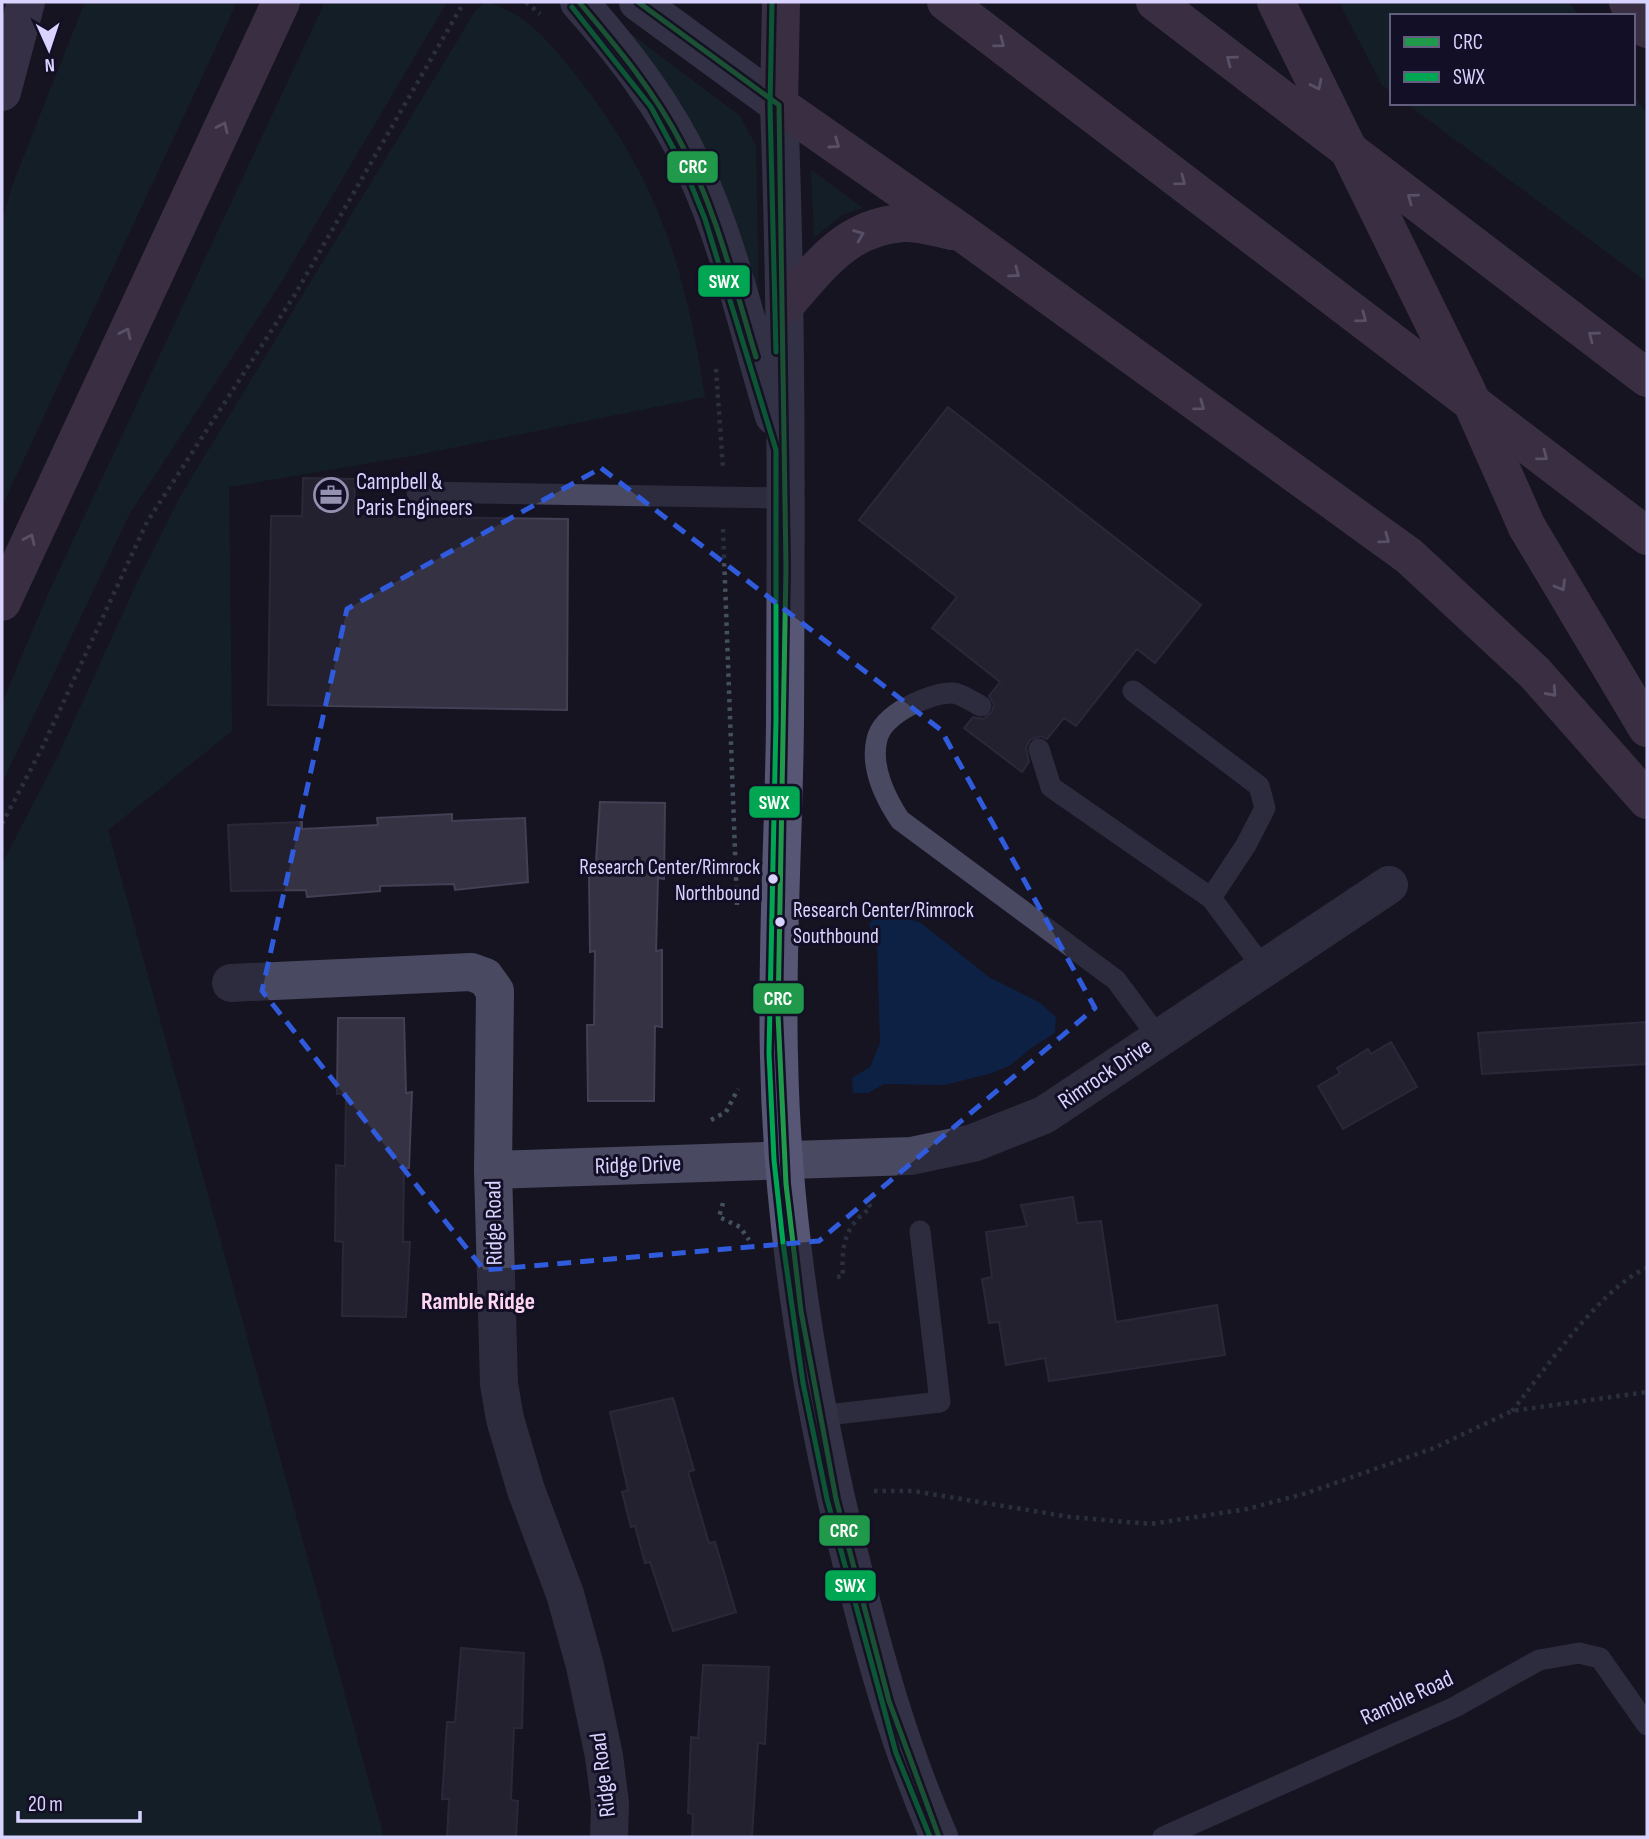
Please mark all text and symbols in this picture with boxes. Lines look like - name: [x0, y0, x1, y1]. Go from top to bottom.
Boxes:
- north arrow: [14, 14, 84, 84]
- legend: [1390, 14, 1635, 105]
- text: CRC: [1453, 30, 1483, 55]
- one-way arrow: [992, 35, 1005, 47]
- text: N: [44, 53, 55, 76]
- one-way arrow: [1227, 56, 1239, 68]
- text: SWX: [1453, 65, 1485, 90]
- one-way arrow: [1308, 78, 1322, 90]
- one-way arrow: [214, 122, 228, 134]
- one-way arrow: [827, 136, 840, 148]
- line badge: CRC: [666, 150, 719, 184]
- text: CRC: [679, 156, 708, 179]
- one-way arrow: [1173, 172, 1186, 185]
- one-way arrow: [1407, 194, 1420, 207]
- one-way arrow: [852, 229, 864, 243]
- line badge: SWX: [697, 264, 751, 298]
- one-way arrow: [1008, 264, 1020, 277]
- text: SWX: [709, 271, 740, 294]
- one-way arrow: [1355, 310, 1367, 323]
- one-way arrow: [118, 328, 132, 340]
- one-way arrow: [1588, 332, 1601, 345]
- one-way arrow: [1192, 398, 1205, 410]
- one-way arrow: [1535, 448, 1548, 461]
- place label: Campbell & Paris Engineers: [356, 468, 473, 522]
- office icon: Campbell & Paris Engineers: [312, 476, 350, 514]
- one-way arrow: [1377, 530, 1390, 543]
- one-way arrow: [22, 534, 36, 547]
- one-way arrow: [1553, 579, 1566, 592]
- one-way arrow: [1544, 684, 1557, 697]
- line badge: SWX: [748, 785, 801, 819]
- text: SWX: [759, 792, 790, 815]
- place label: Research Center/Rimrock Northbound: [579, 855, 760, 906]
- marker: Research Center/Rimrock Northbound: [766, 872, 780, 886]
- place label: Research Center/Rimrock Southbound: [793, 898, 974, 949]
- marker: Research Center/Rimrock Southbound: [773, 915, 787, 929]
- line badge: CRC: [752, 982, 805, 1015]
- text: CRC: [764, 988, 793, 1011]
- street label: Rimrock Drive: [1053, 1032, 1157, 1116]
- street label: Ridge Drive: [594, 1149, 682, 1181]
- street label: Ridge Road: [479, 1180, 509, 1266]
- district label: Ramble Ridge: [421, 1287, 535, 1316]
- line badge: CRC: [818, 1514, 871, 1547]
- text: CRC: [830, 1520, 859, 1543]
- line badge: SWX: [824, 1569, 877, 1602]
- text: SWX: [835, 1575, 866, 1598]
- street label: Ramble Road: [1356, 1664, 1458, 1732]
- street label: Ridge Road: [584, 1731, 622, 1819]
- scale bar: [18, 1780, 140, 1824]
- text: 20 m: [28, 1792, 63, 1817]

